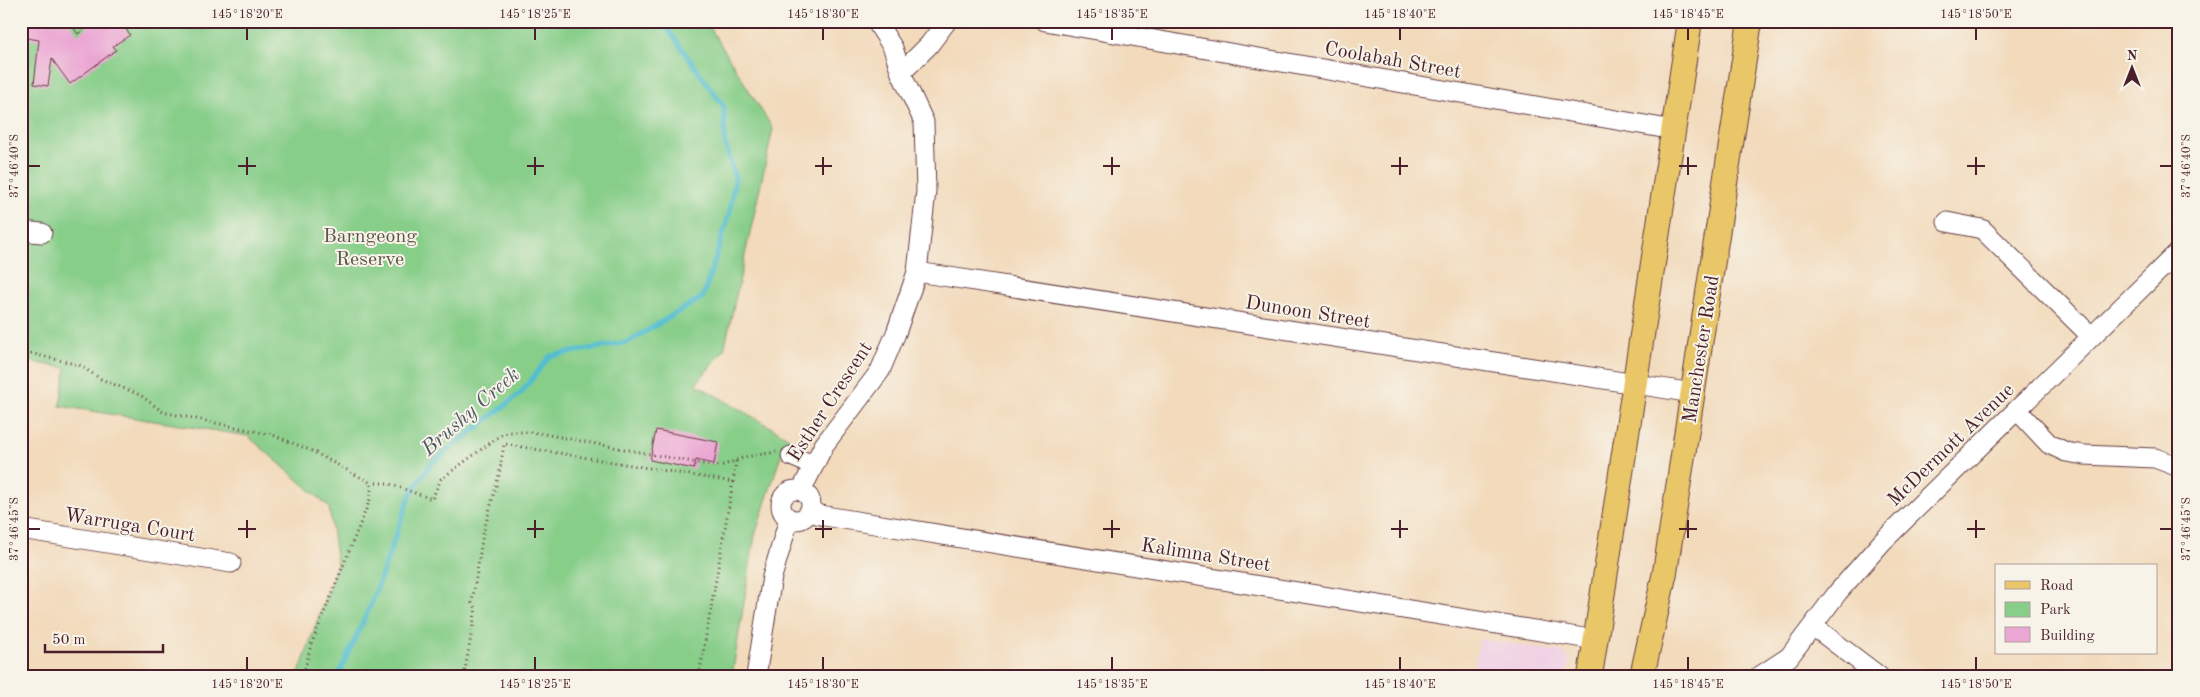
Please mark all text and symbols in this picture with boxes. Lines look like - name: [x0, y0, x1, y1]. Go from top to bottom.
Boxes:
- text: 145°18'20"E: [211, 8, 283, 21]
- text: 145°18'25"E: [499, 8, 571, 21]
- text: 145°18'30"E: [787, 8, 859, 21]
- text: 145°18'35"E: [1076, 8, 1148, 21]
- text: 145°18'40"E: [1364, 8, 1436, 21]
- text: 145°18'45"E: [1652, 8, 1724, 21]
- text: 145°18'50"E: [1940, 8, 2012, 21]
- street label: Coolabah Street: [1323, 39, 1462, 83]
- north arrow: [2108, 42, 2158, 92]
- text: N: [2127, 49, 2138, 63]
- text: 37°46'40"S: [9, 134, 21, 198]
- text: 37°46'40"S: [2181, 134, 2193, 198]
- park label: Barngeong Reserve: [323, 227, 417, 270]
- street label: Manchester Road: [1680, 274, 1724, 425]
- street label: Dunoon Street: [1244, 293, 1372, 333]
- street label: Esther Crescent: [785, 339, 877, 466]
- water label: Brushy Creek: [417, 364, 524, 461]
- street label: McDermott Avenue: [1884, 380, 2019, 511]
- text: 37°46'45"S: [8, 497, 21, 561]
- text: 37°46'45"S: [2180, 497, 2193, 561]
- street label: Warruga Court: [63, 506, 197, 546]
- street label: Kalimna Street: [1139, 536, 1272, 576]
- legend: [1995, 564, 2158, 654]
- text: Road: [2040, 579, 2074, 594]
- text: Park: [2040, 603, 2071, 618]
- scale bar: [45, 622, 162, 654]
- text: Building: [2040, 629, 2095, 644]
- text: 50 m: [52, 633, 86, 648]
- text: 145°18'20"E: [211, 678, 283, 691]
- text: 145°18'25"E: [499, 678, 571, 691]
- text: 145°18'30"E: [787, 678, 859, 691]
- text: 145°18'35"E: [1076, 678, 1148, 691]
- text: 145°18'40"E: [1364, 678, 1436, 691]
- text: 145°18'45"E: [1652, 678, 1724, 691]
- text: 145°18'50"E: [1940, 678, 2012, 691]

